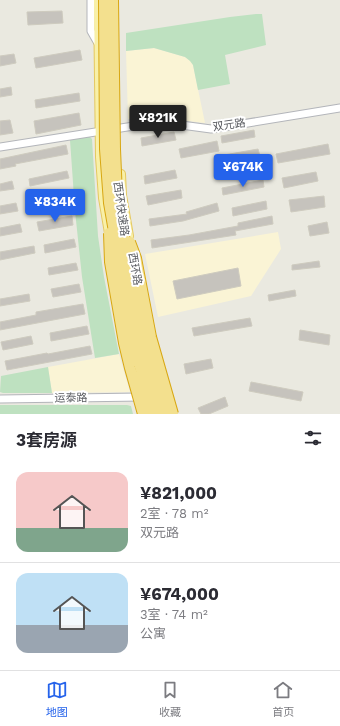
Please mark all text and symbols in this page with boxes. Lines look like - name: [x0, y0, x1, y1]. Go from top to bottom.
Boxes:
- pin: ¥821K: [130, 105, 186, 139]
- text: ¥821K: [138, 110, 178, 125]
- street label: 双元路: [212, 116, 246, 134]
- pin: ¥674K: [215, 154, 271, 188]
- text: ¥674K: [223, 159, 263, 174]
- street label: 西环快速路: [111, 181, 131, 237]
- pin: ¥834K: [27, 189, 83, 223]
- text: ¥834K: [34, 194, 76, 209]
- street label: 西环路: [126, 252, 144, 286]
- street label: 运泰路: [54, 391, 88, 405]
- icon: filters: [302, 427, 324, 449]
- text: 3套房源: [16, 430, 77, 450]
- text: ¥821,000: [140, 483, 217, 503]
- icon: home: [48, 488, 96, 536]
- text: 2室 · 78 m²: [140, 506, 208, 521]
- text: 双元路: [140, 525, 179, 540]
- text: ¥674,000: [140, 584, 219, 604]
- icon: home: [48, 589, 96, 637]
- text: 3室 · 74 m²: [140, 607, 208, 622]
- text: 公寓: [140, 626, 166, 641]
- tab: 地图: [46, 679, 68, 719]
- tab: 收藏: [159, 679, 181, 719]
- tab: 首页: [272, 679, 294, 719]

